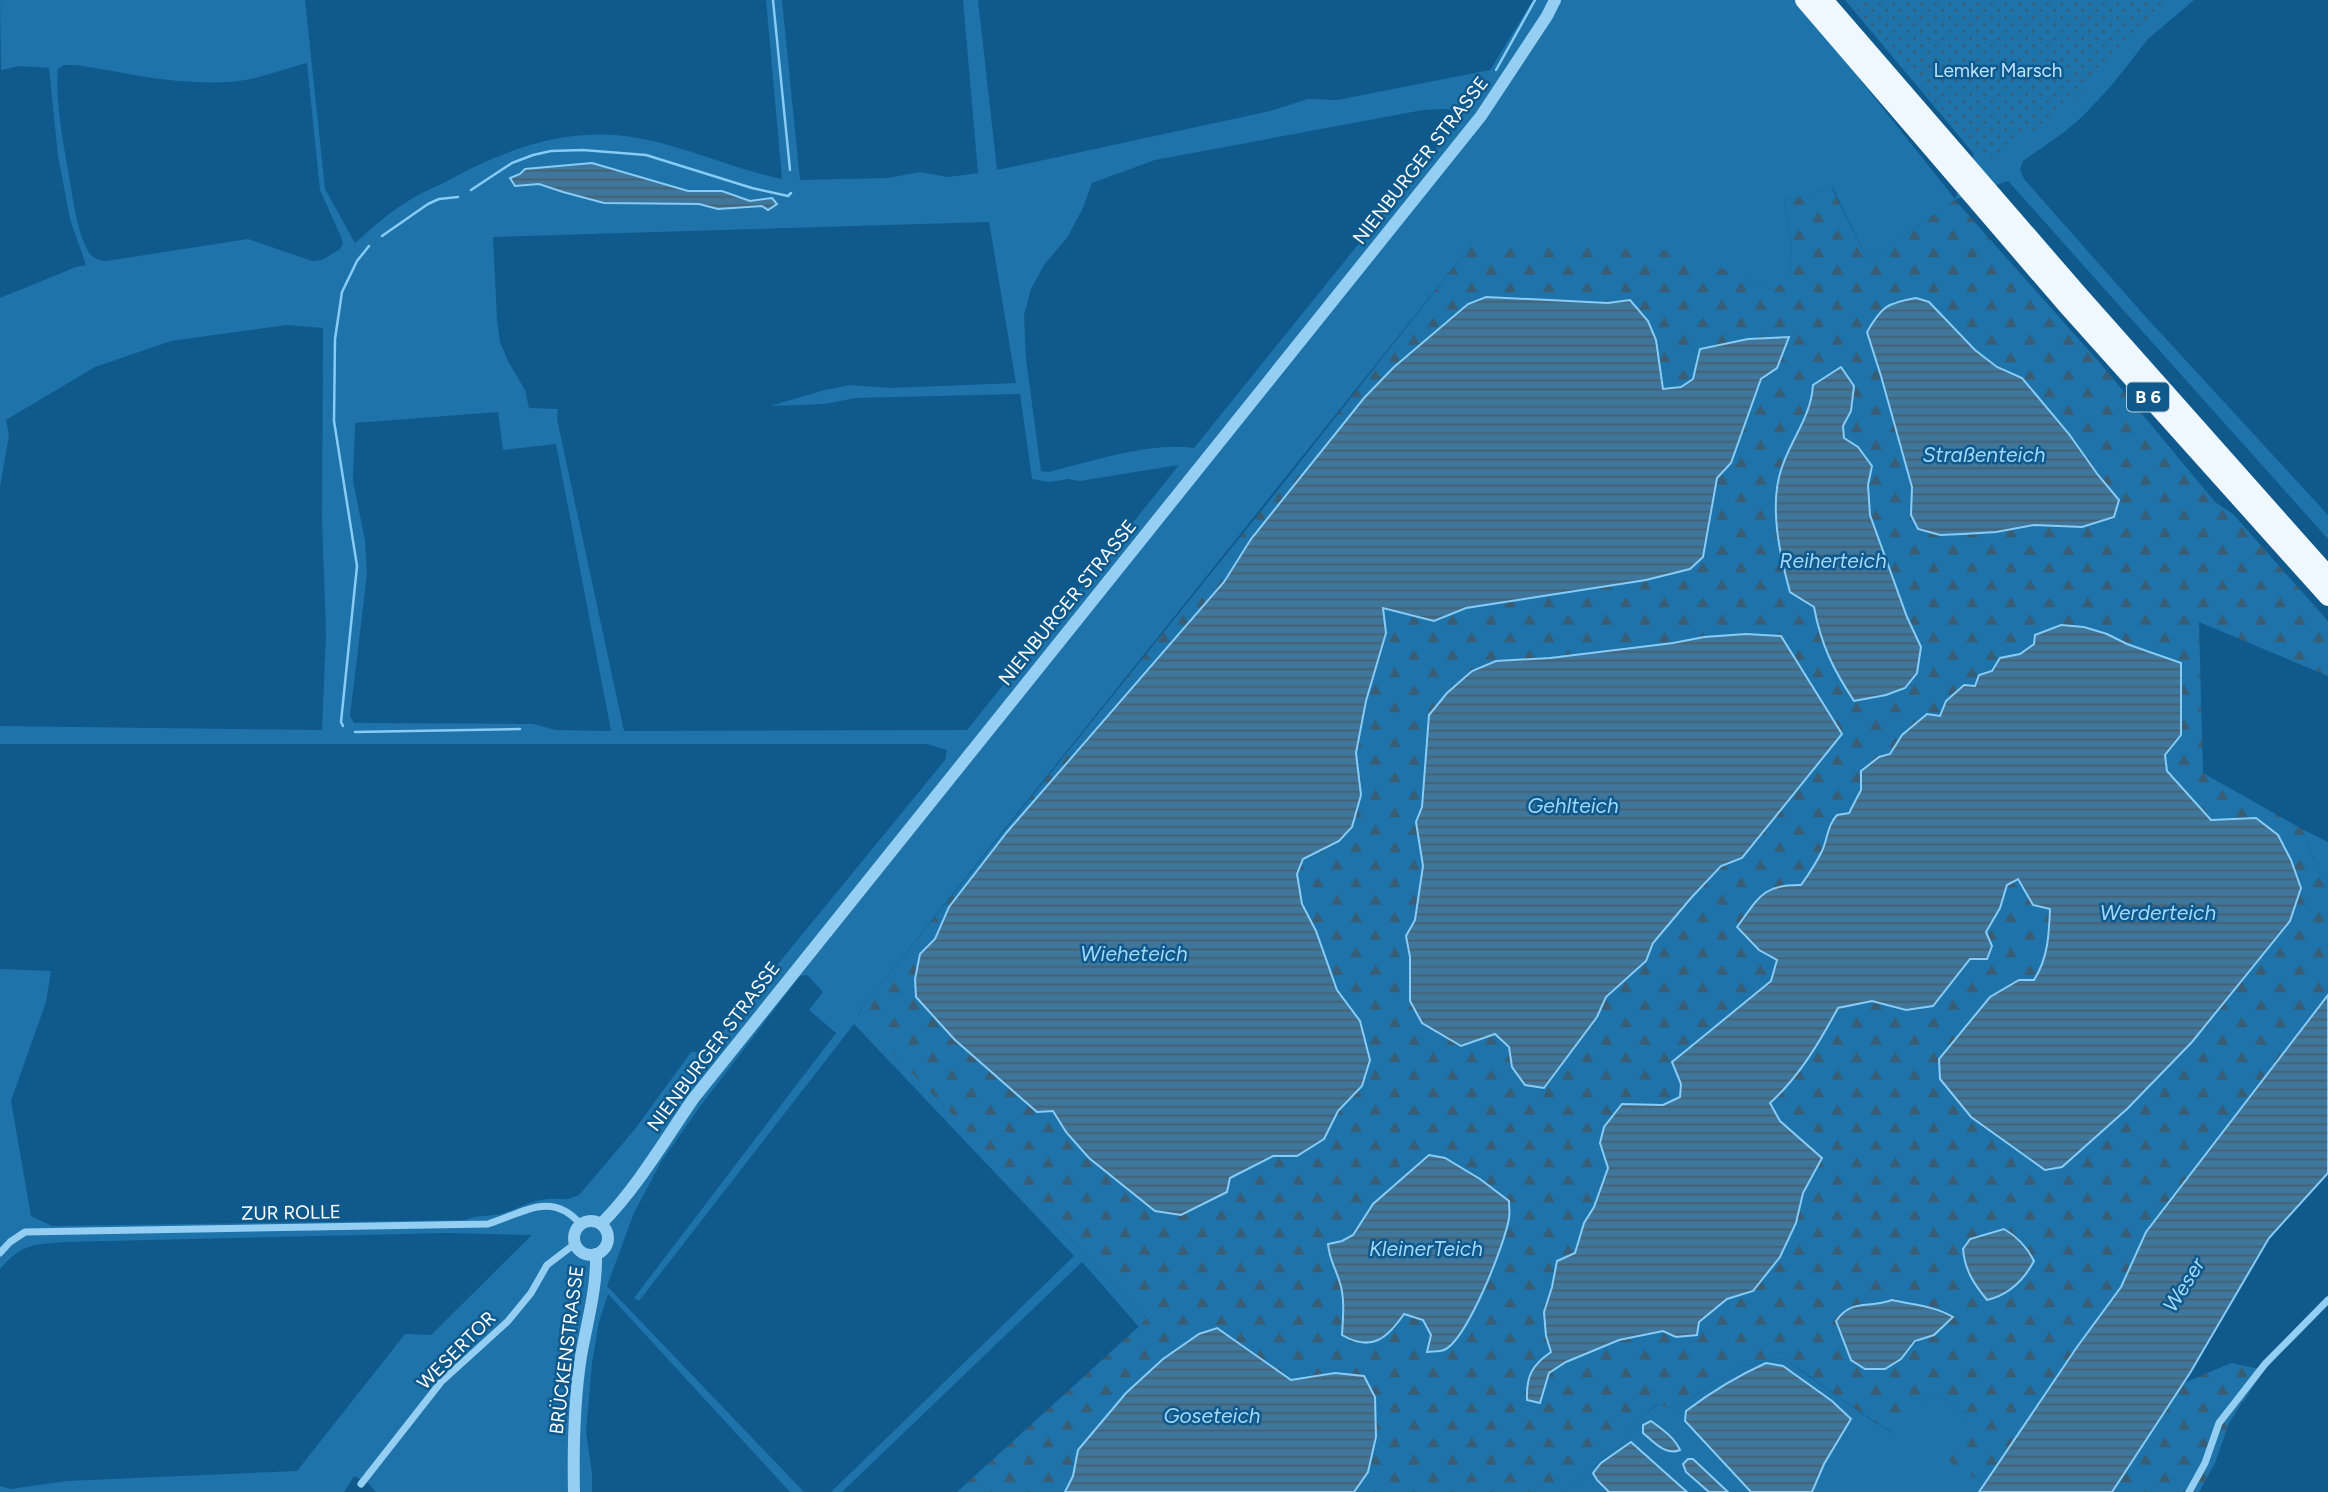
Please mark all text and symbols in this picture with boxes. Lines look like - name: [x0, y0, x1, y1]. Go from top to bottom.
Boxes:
- park label: Lemker Marsch: [1934, 59, 2062, 82]
- street label: NIENBURGER STRASSE: [1348, 72, 1493, 249]
- road number: B 6: [2127, 382, 2169, 412]
- water label: Straßenteich: [1922, 442, 2046, 467]
- street label: NIENBURGER STRASSE: [993, 515, 1141, 690]
- water label: Reiherteich: [1779, 548, 1887, 573]
- water label: Gehlteich: [1527, 793, 1619, 818]
- water label: Werderteich: [2100, 900, 2217, 925]
- water label: Wieheteich: [1080, 941, 1188, 966]
- street label: NIENBURGER STRASSE: [642, 957, 785, 1136]
- street label: ZUR ROLLE: [241, 1200, 341, 1225]
- water label: KleinerTeich: [1369, 1236, 1483, 1261]
- water label: Weser: [2157, 1252, 2210, 1317]
- street label: BRÜCKENSTRASSE: [545, 1264, 588, 1436]
- street label: WESERTOR: [412, 1306, 500, 1394]
- water label: Goseteich: [1163, 1403, 1261, 1428]

